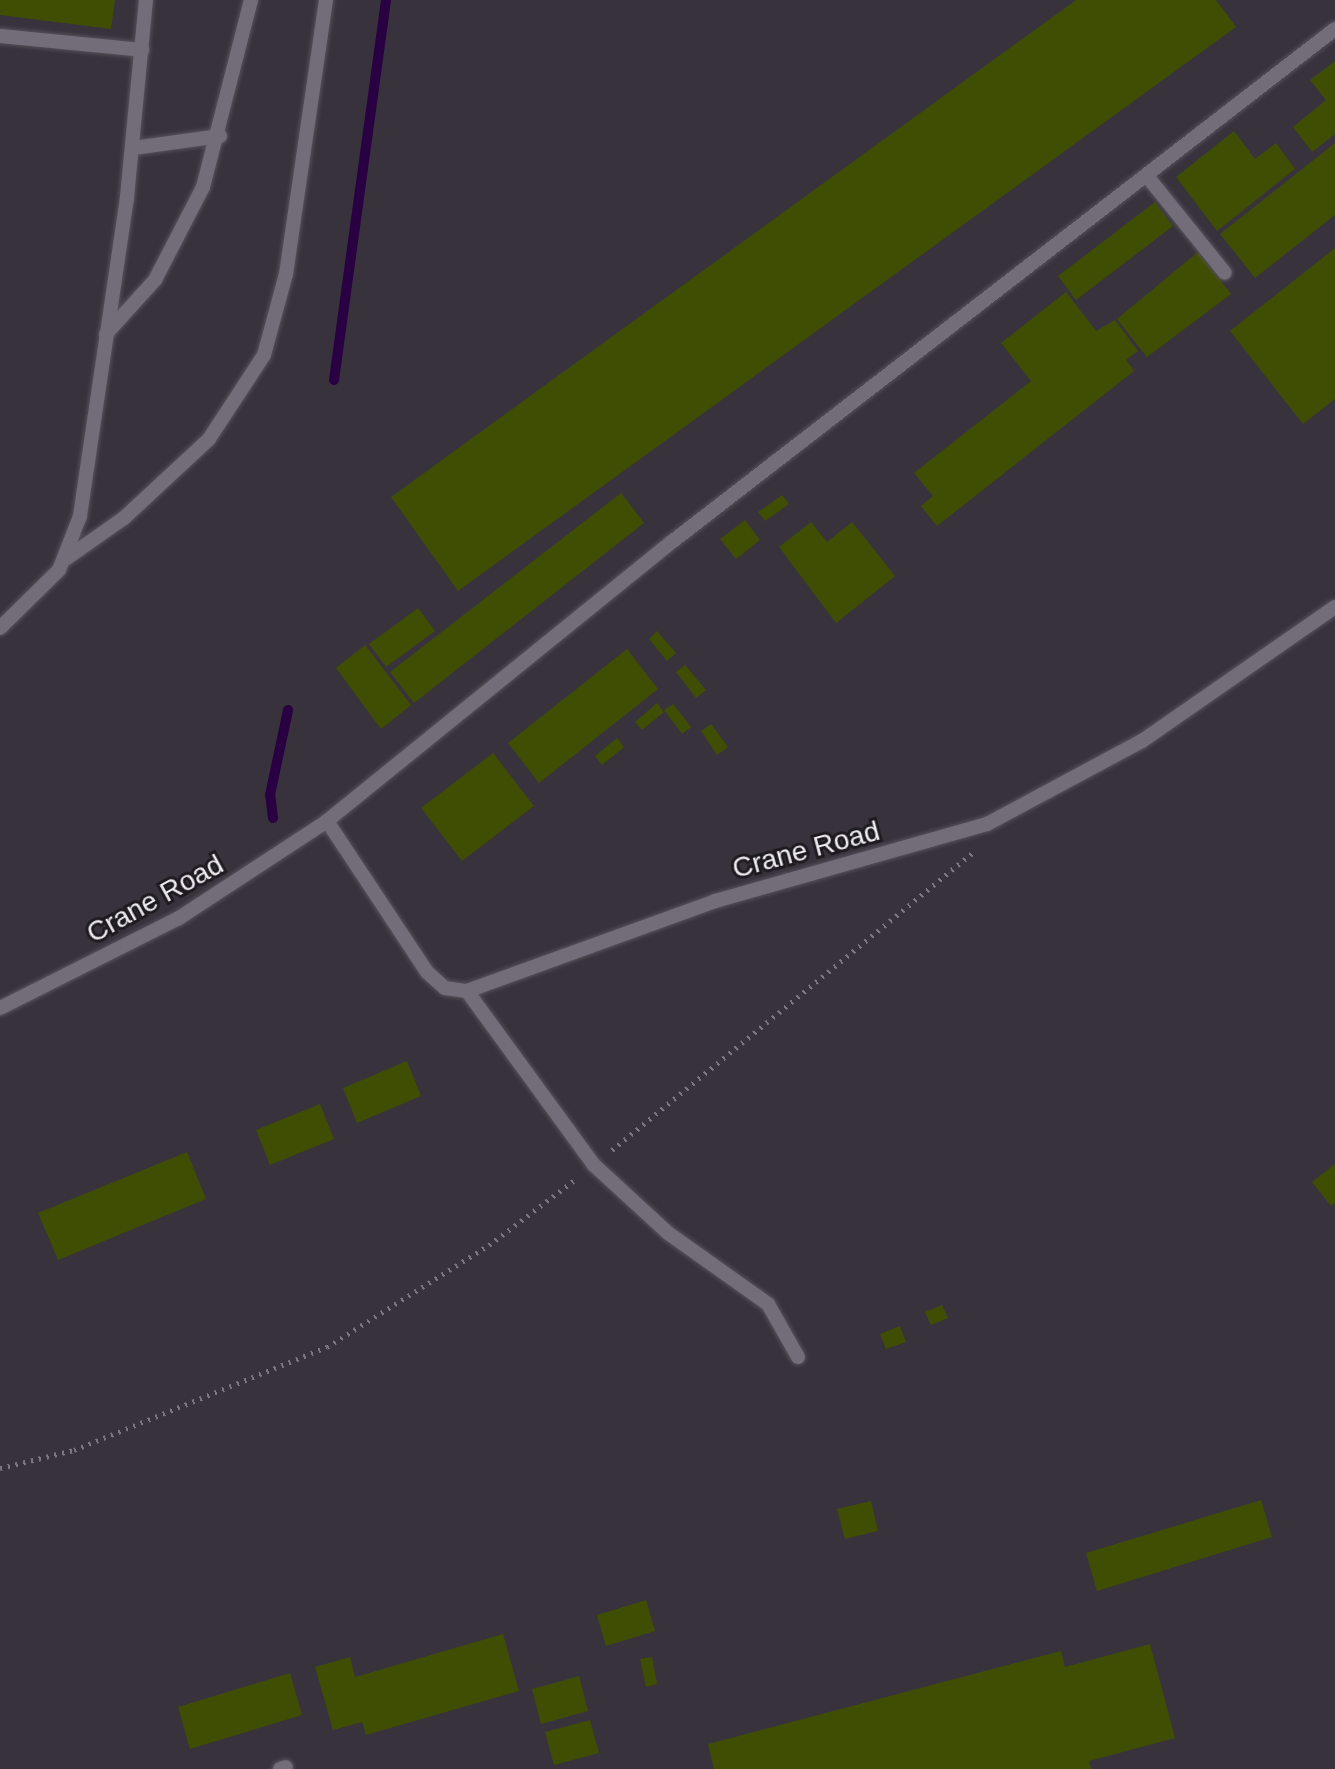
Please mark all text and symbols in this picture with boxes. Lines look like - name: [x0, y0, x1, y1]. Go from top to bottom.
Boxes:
- street label: Crane Road: [729, 814, 883, 886]
- street label: Crane Road: [81, 848, 229, 950]

